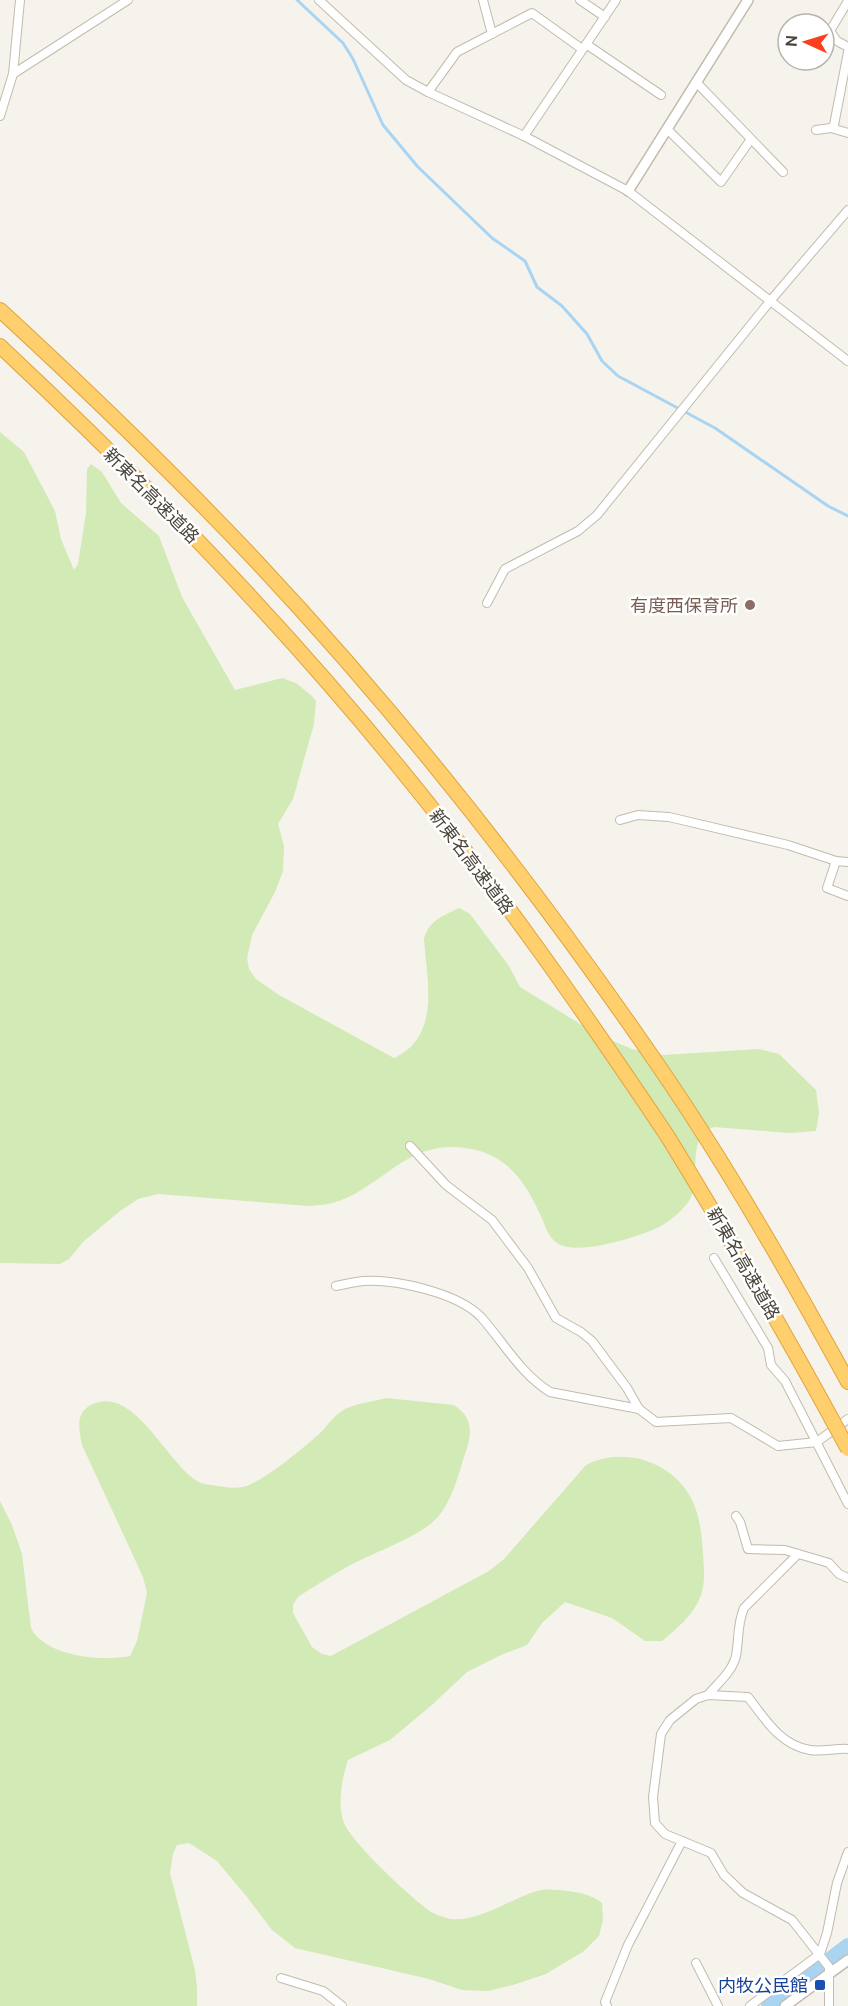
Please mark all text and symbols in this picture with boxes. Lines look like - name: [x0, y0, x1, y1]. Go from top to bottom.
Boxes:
- north arrow: [776, 12, 836, 72]
- text: N: [782, 34, 800, 48]
- street label: 新東名高速道路: [100, 443, 204, 547]
- place label: 有度西保育所: [630, 595, 738, 615]
- marker: 有度西保育所: [743, 598, 757, 612]
- street label: 新東名高速道路: [426, 805, 518, 917]
- street label: 新東名高速道路: [704, 1203, 784, 1323]
- place label: 内牧公民館: [718, 1975, 808, 1995]
- marker: 内牧公民館: [813, 1978, 827, 1992]

